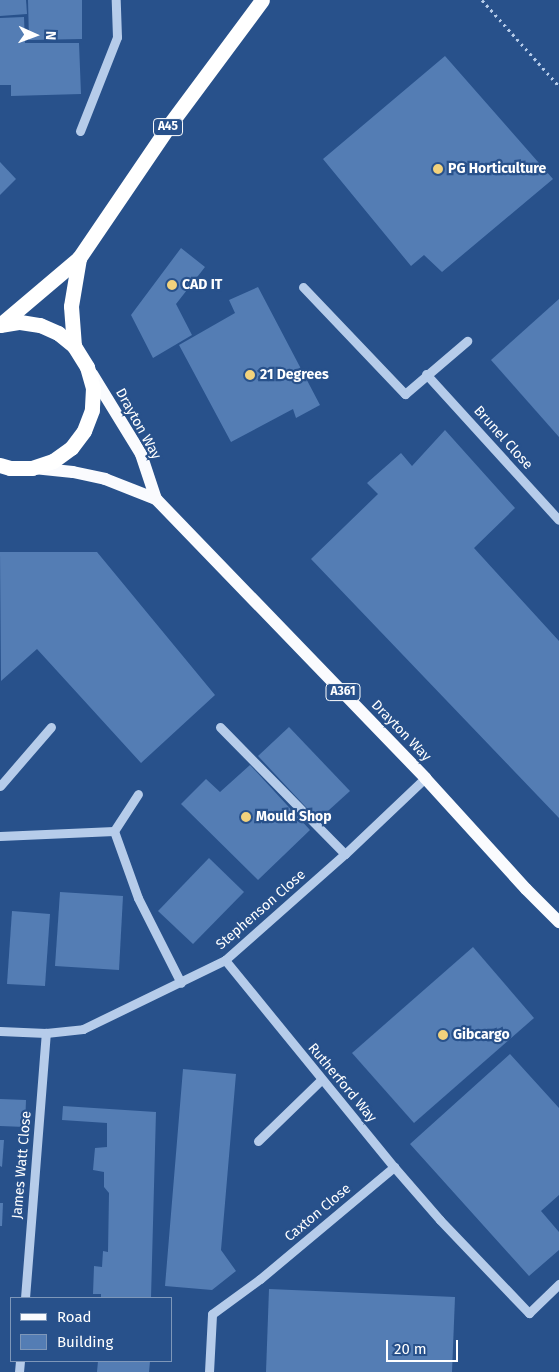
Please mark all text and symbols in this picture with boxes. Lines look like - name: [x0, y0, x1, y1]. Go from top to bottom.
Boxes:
- north arrow: [10, 10, 60, 60]
- text: N: [42, 31, 59, 40]
- road number: A45: [153, 118, 183, 136]
- place label: PG Horticulture: [448, 161, 546, 177]
- marker: PG Horticulture: [432, 163, 444, 175]
- place label: CAD IT: [182, 277, 222, 293]
- marker: CAD IT: [166, 279, 178, 291]
- place label: 21 Degrees: [260, 367, 329, 383]
- marker: 21 Degrees: [244, 369, 256, 381]
- street label: Drayton Way: [112, 386, 164, 462]
- street label: Brunel Close: [470, 403, 536, 473]
- road number: A361: [326, 682, 360, 702]
- street label: Drayton Way: [368, 697, 434, 765]
- place label: Mould Shop: [256, 809, 332, 825]
- marker: Mould Shop: [240, 811, 252, 823]
- street label: Stephenson Close: [213, 867, 309, 953]
- place label: Gibcargo: [453, 1027, 510, 1043]
- marker: Gibcargo: [437, 1029, 449, 1041]
- street label: Rutherford Way: [304, 1040, 380, 1126]
- street label: James Watt Close: [9, 1110, 35, 1220]
- street label: Caxton Close: [282, 1180, 354, 1246]
- legend: [10, 1297, 172, 1362]
- text: Road: [57, 1308, 92, 1326]
- scale bar: [389, 1330, 462, 1362]
- text: Building: [57, 1333, 113, 1351]
- text: 20 m: [394, 1340, 427, 1358]

